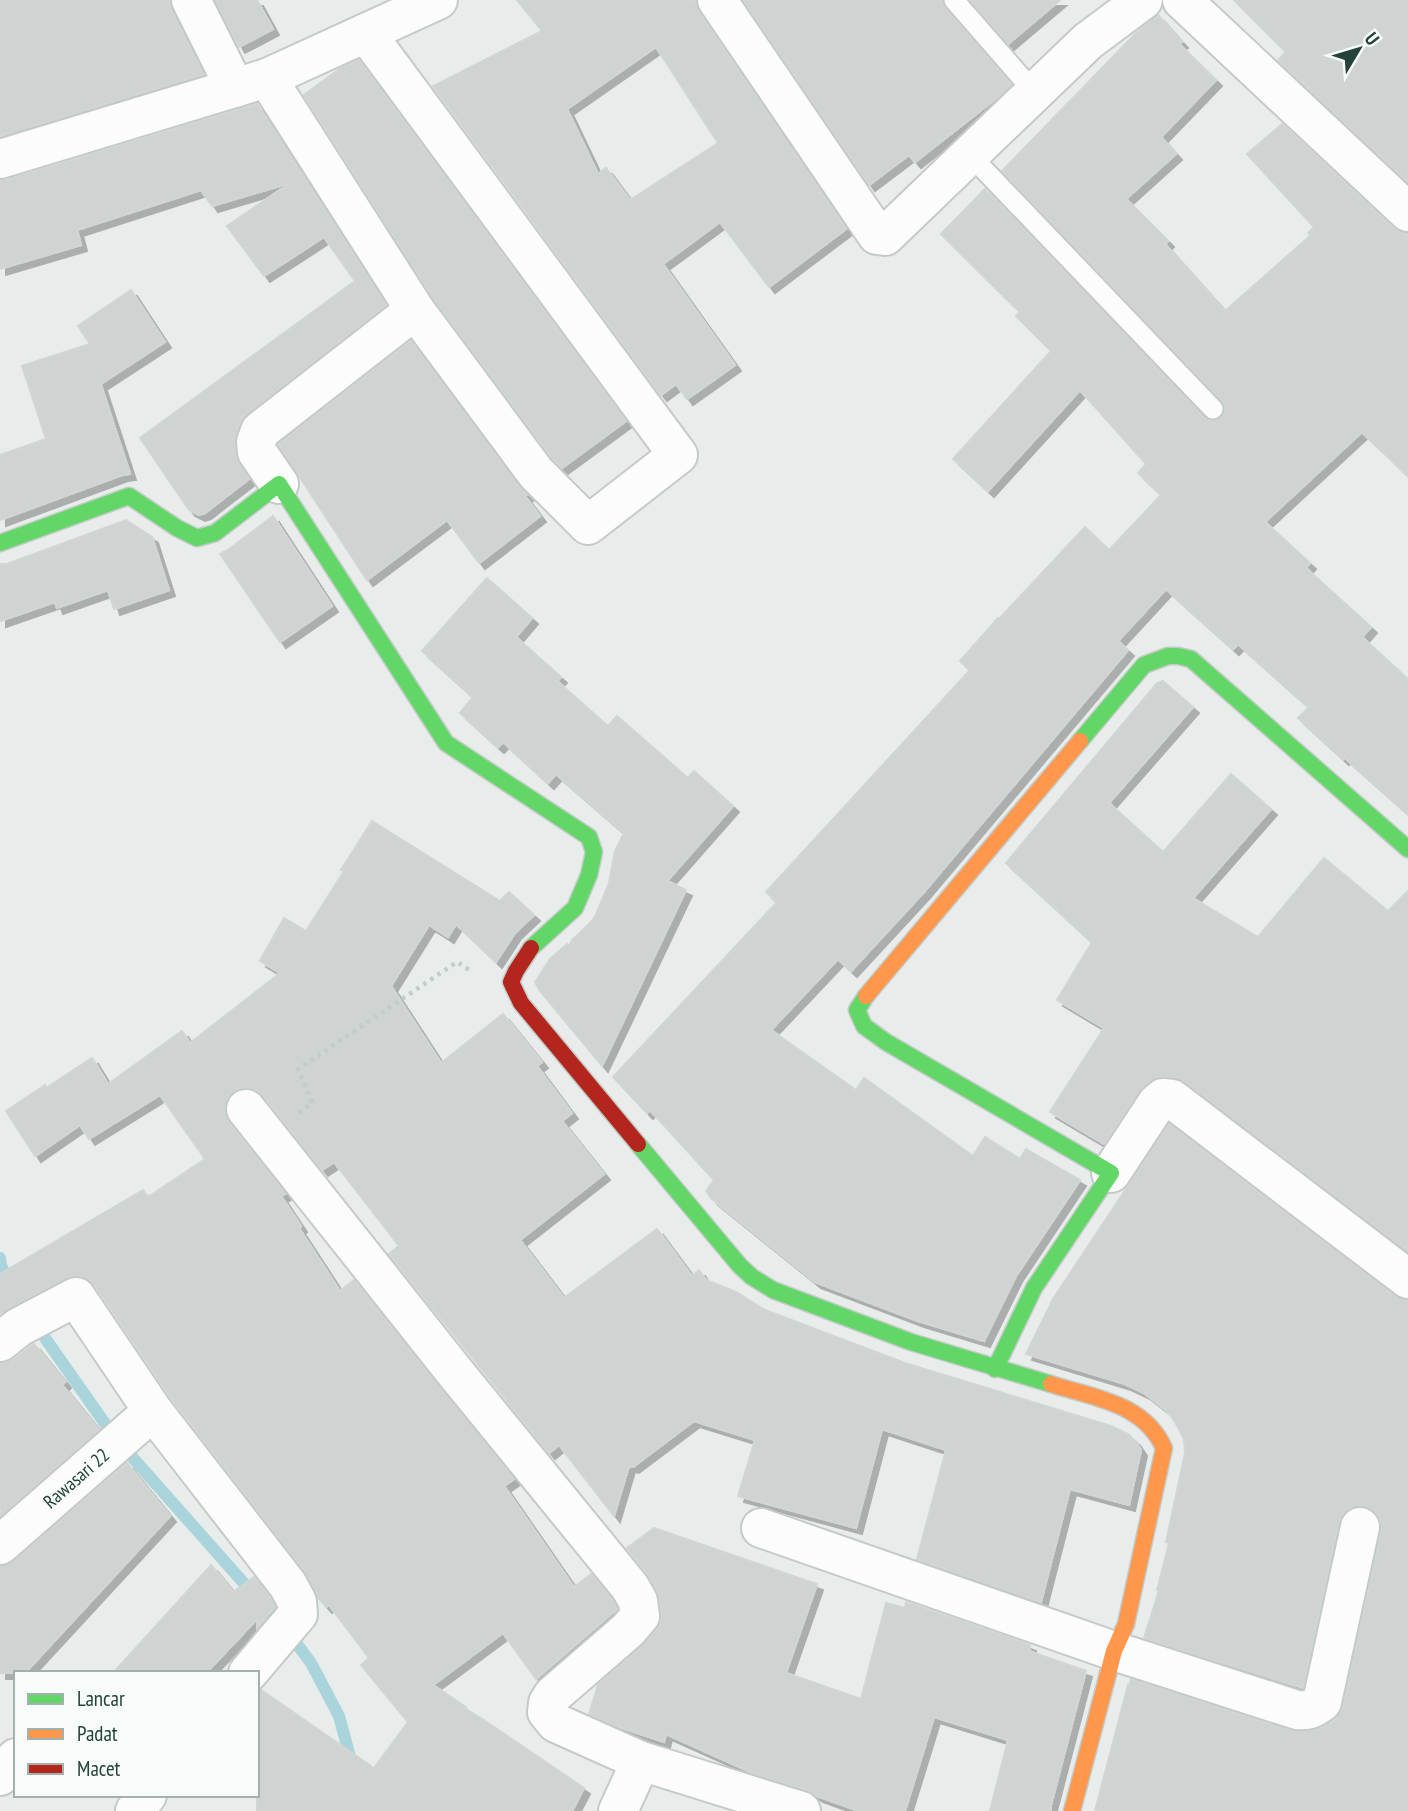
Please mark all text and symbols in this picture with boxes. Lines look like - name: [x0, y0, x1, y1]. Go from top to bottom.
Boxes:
- north arrow: [1324, 14, 1394, 84]
- text: U: [1360, 27, 1385, 50]
- street label: Rawasari 22: [38, 1443, 114, 1513]
- legend: [14, 1671, 259, 1797]
- text: Lancar: [77, 1685, 125, 1712]
- text: Padat: [77, 1720, 118, 1747]
- text: Macet: [77, 1755, 121, 1782]

